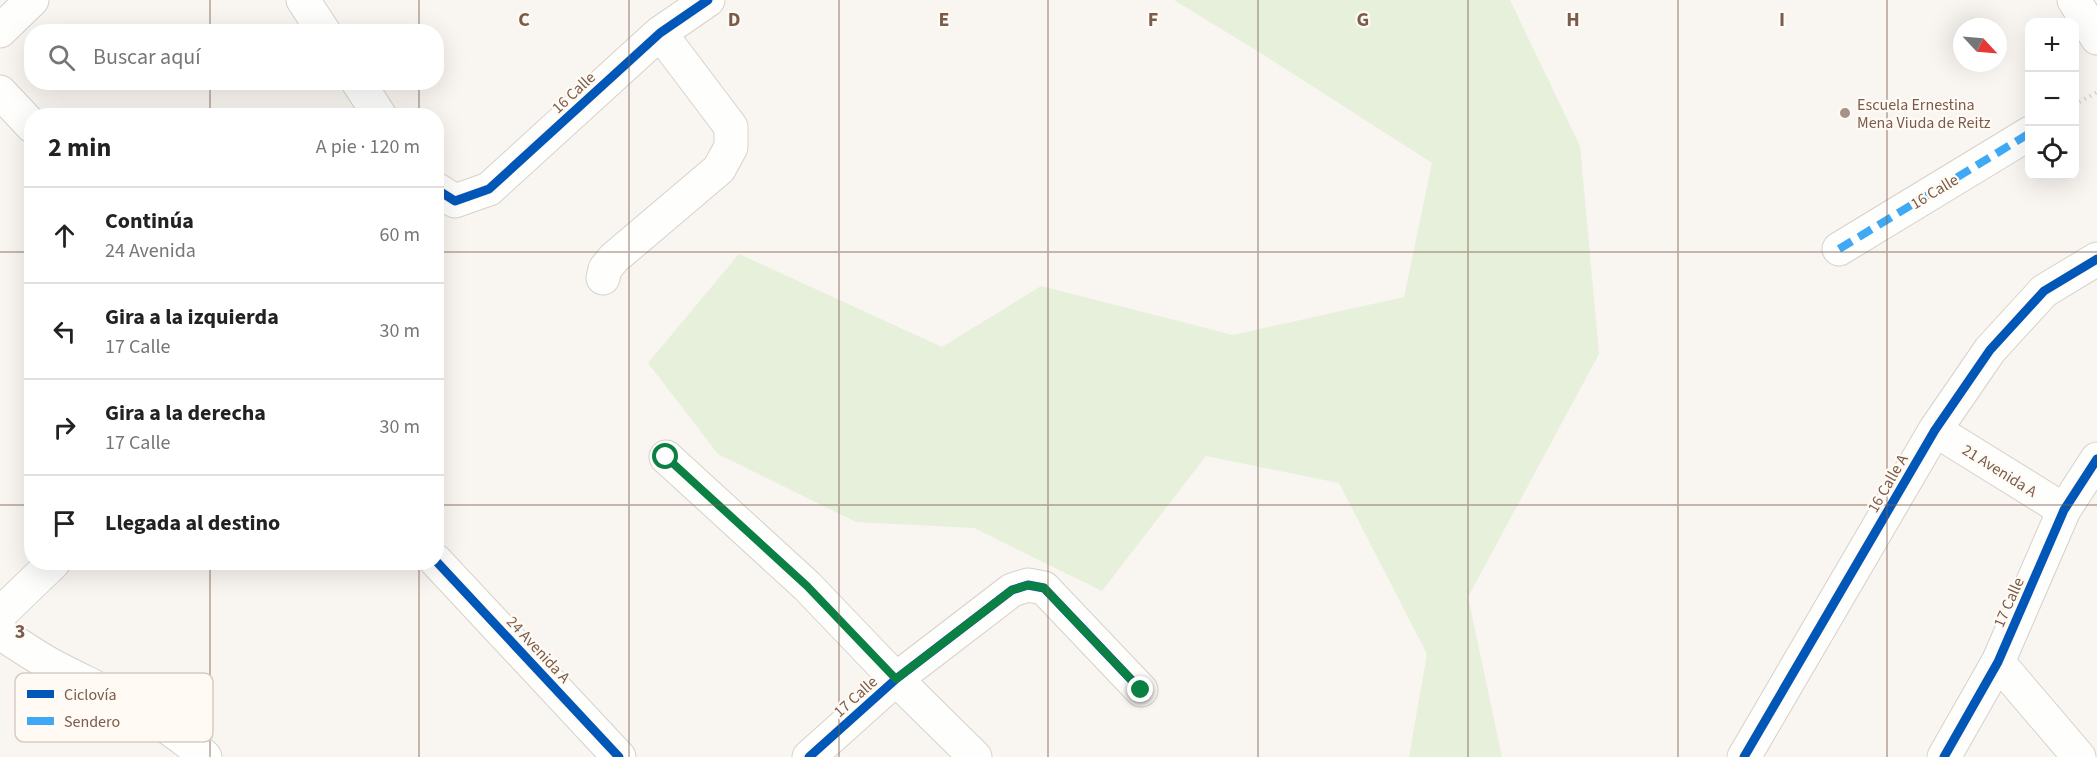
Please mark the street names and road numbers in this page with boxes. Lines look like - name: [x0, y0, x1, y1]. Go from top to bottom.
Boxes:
- street label: 16 Calle: [547, 67, 600, 119]
- street label: 16 Calle: [1906, 169, 1963, 215]
- street label: 21 Avenida A: [1958, 439, 2041, 503]
- street label: 16 Calle A: [1862, 450, 1914, 517]
- street label: 17 Calle: [1988, 574, 2030, 631]
- street label: 24 Avenida A: [501, 611, 575, 688]
- street label: 17 Calle: [829, 671, 883, 722]

